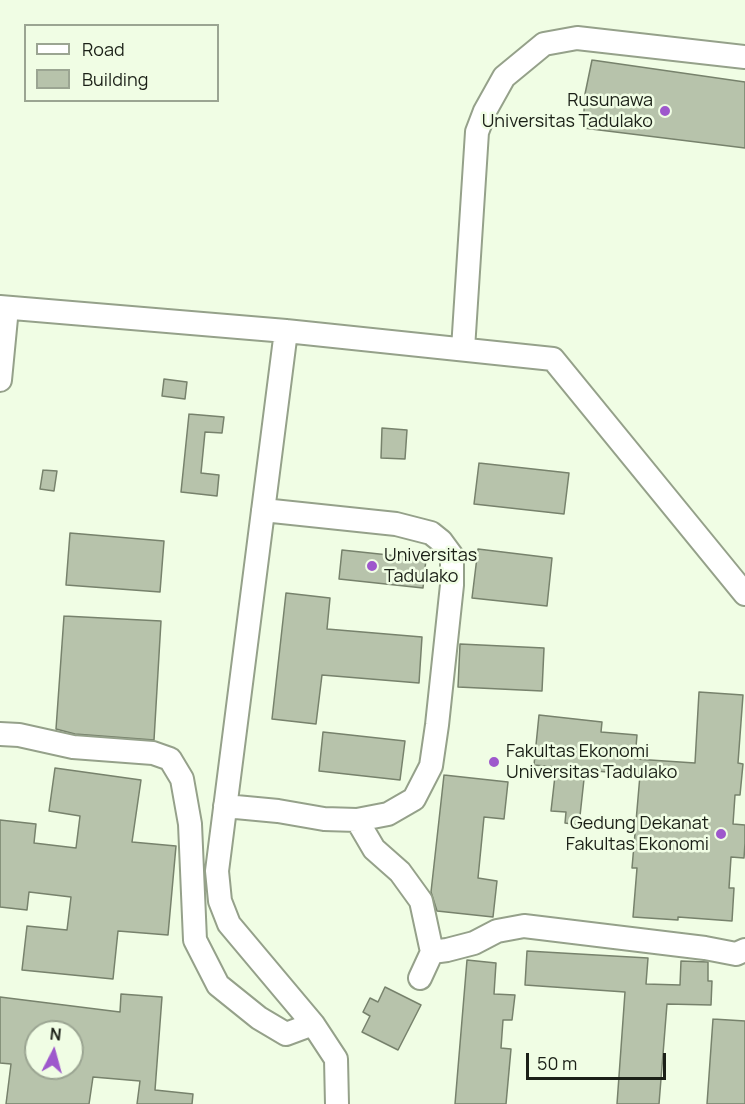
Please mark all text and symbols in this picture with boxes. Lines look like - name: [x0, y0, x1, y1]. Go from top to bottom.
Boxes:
- legend: [24, 24, 219, 102]
- text: Road: [82, 37, 125, 61]
- text: Building: [82, 67, 148, 91]
- place label: Rusunawa Universitas Tadulako: [482, 90, 653, 132]
- marker: Rusunawa Universitas Tadulako: [658, 104, 672, 118]
- place label: Universitas Tadulako: [384, 545, 477, 588]
- marker: Universitas Tadulako: [365, 559, 379, 573]
- place label: Fakultas Ekonomi Universitas Tadulako: [506, 741, 677, 783]
- marker: Fakultas Ekonomi Universitas Tadulako: [487, 755, 501, 769]
- place label: Gedung Dekanat Fakultas Ekonomi: [566, 813, 709, 856]
- marker: Gedung Dekanat Fakultas Ekonomi: [714, 827, 728, 841]
- north arrow: [24, 1020, 84, 1080]
- text: N: [49, 1023, 63, 1046]
- scale bar: [529, 1041, 668, 1079]
- text: 50 m: [537, 1051, 577, 1075]

